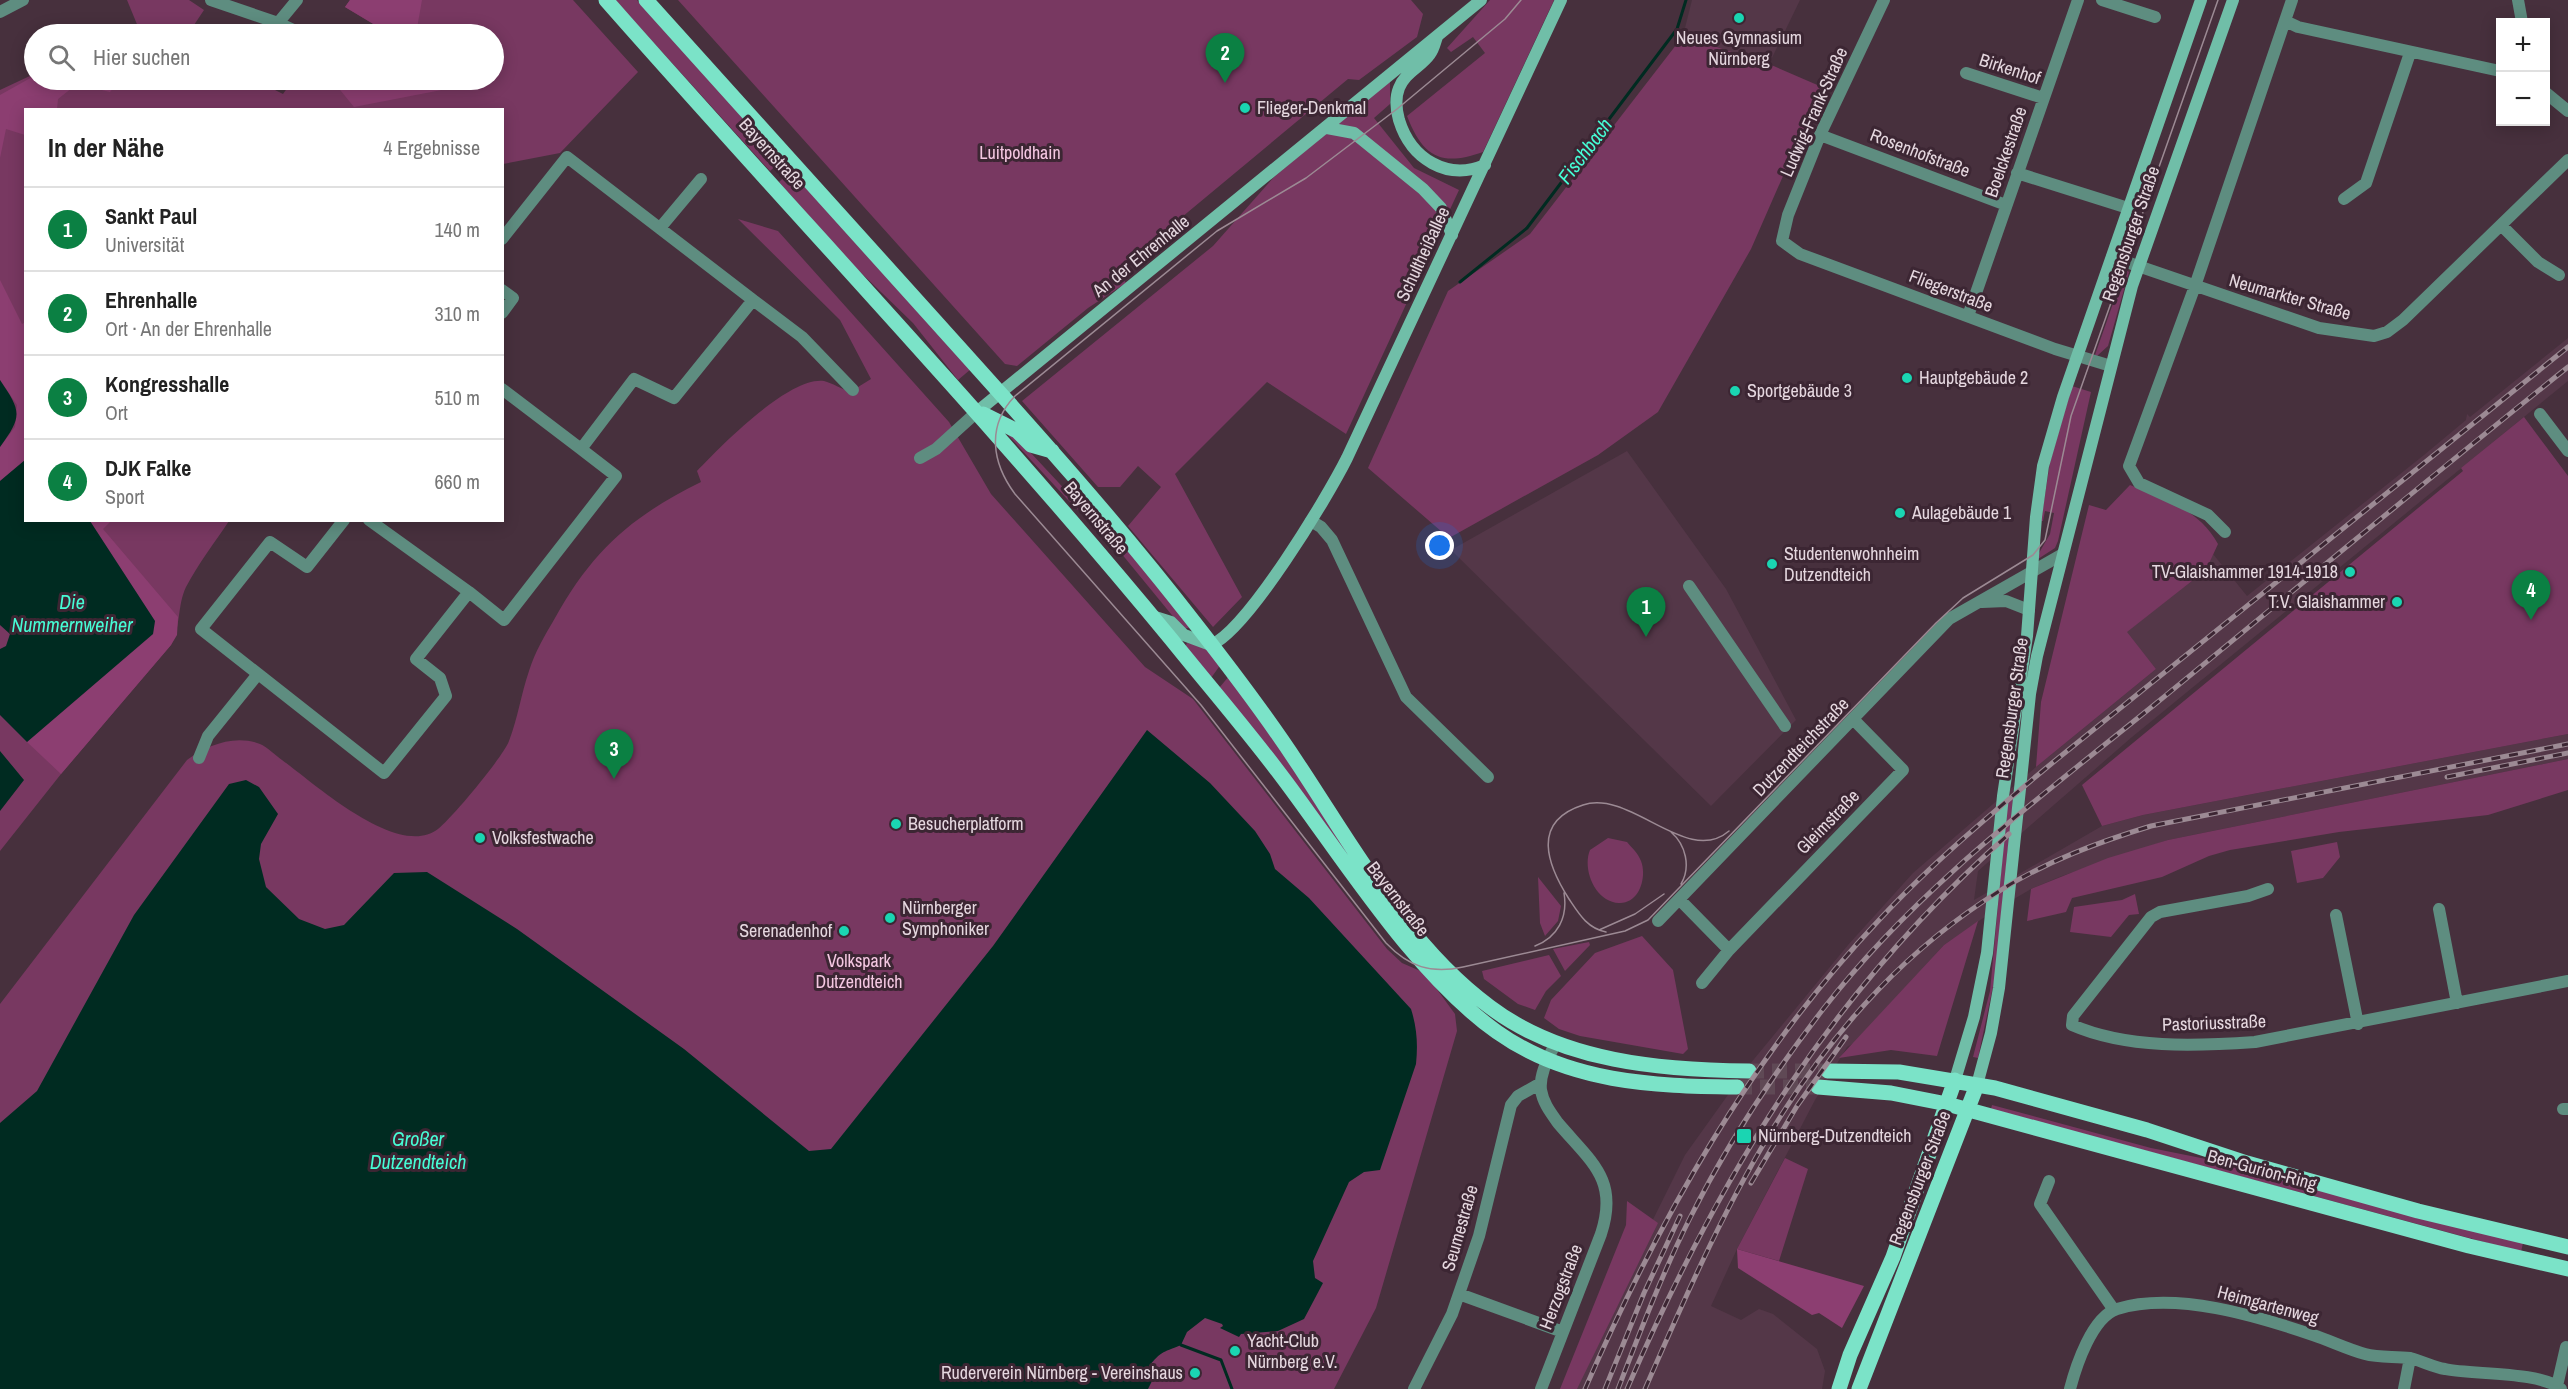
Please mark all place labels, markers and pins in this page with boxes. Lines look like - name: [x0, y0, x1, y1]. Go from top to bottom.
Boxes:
- marker: Neues Gymnasium Nürnberg: [1732, 11, 1746, 25]
- place label: Neues Gymnasium Nürnberg: [1676, 25, 1802, 71]
- pin: 2: [1206, 34, 1244, 83]
- place label: Flieger-Denkmal: [1257, 95, 1366, 120]
- marker: Flieger-Denkmal: [1238, 101, 1252, 115]
- place label: Hauptgebäude 2: [1919, 365, 2028, 390]
- marker: Hauptgebäude 2: [1900, 371, 1914, 385]
- place label: Sportgebäude 3: [1747, 378, 1852, 403]
- marker: Sportgebäude 3: [1728, 384, 1742, 398]
- place label: Aulagebäude 1: [1911, 500, 2012, 525]
- marker: Aulagebäude 1: [1893, 506, 1907, 520]
- place label: Studentenwohnheim Dutzendteich: [1784, 541, 1919, 587]
- marker: Studentenwohnheim Dutzendteich: [1765, 557, 1779, 571]
- place label: TV-Glaishammer 1914-1918: [2152, 559, 2338, 584]
- marker: TV-Glaishammer 1914-1918: [2343, 565, 2357, 579]
- pin: 4: [2512, 570, 2550, 620]
- pin: 1: [1626, 588, 1666, 637]
- place label: T.V. Glaishammer: [2268, 589, 2385, 614]
- marker: T.V. Glaishammer: [2390, 595, 2404, 609]
- pin: 3: [594, 730, 634, 779]
- place label: Besucherplatform: [908, 811, 1024, 836]
- marker: Besucherplatform: [889, 817, 903, 831]
- place label: Volksfestwache: [492, 825, 594, 850]
- marker: Volksfestwache: [473, 831, 487, 845]
- place label: Nürnberger Symphoniker: [902, 895, 989, 941]
- marker: Nürnberger Symphoniker: [883, 911, 897, 925]
- place label: Serenadenhof: [739, 918, 833, 943]
- marker: Serenadenhof: [837, 924, 851, 938]
- place label: Nürnberg-Dutzendteich: [1758, 1123, 1911, 1148]
- marker: Nürnberg-Dutzendteich: [1735, 1127, 1753, 1145]
- place label: Yacht-Club Nürnberg e.V.: [1247, 1328, 1338, 1374]
- marker: Yacht-Club Nürnberg e.V.: [1228, 1344, 1242, 1358]
- place label: Ruderverein Nürnberg - Vereinshaus: [941, 1360, 1183, 1385]
- marker: Ruderverein Nürnberg - Vereinshaus: [1188, 1366, 1202, 1380]

